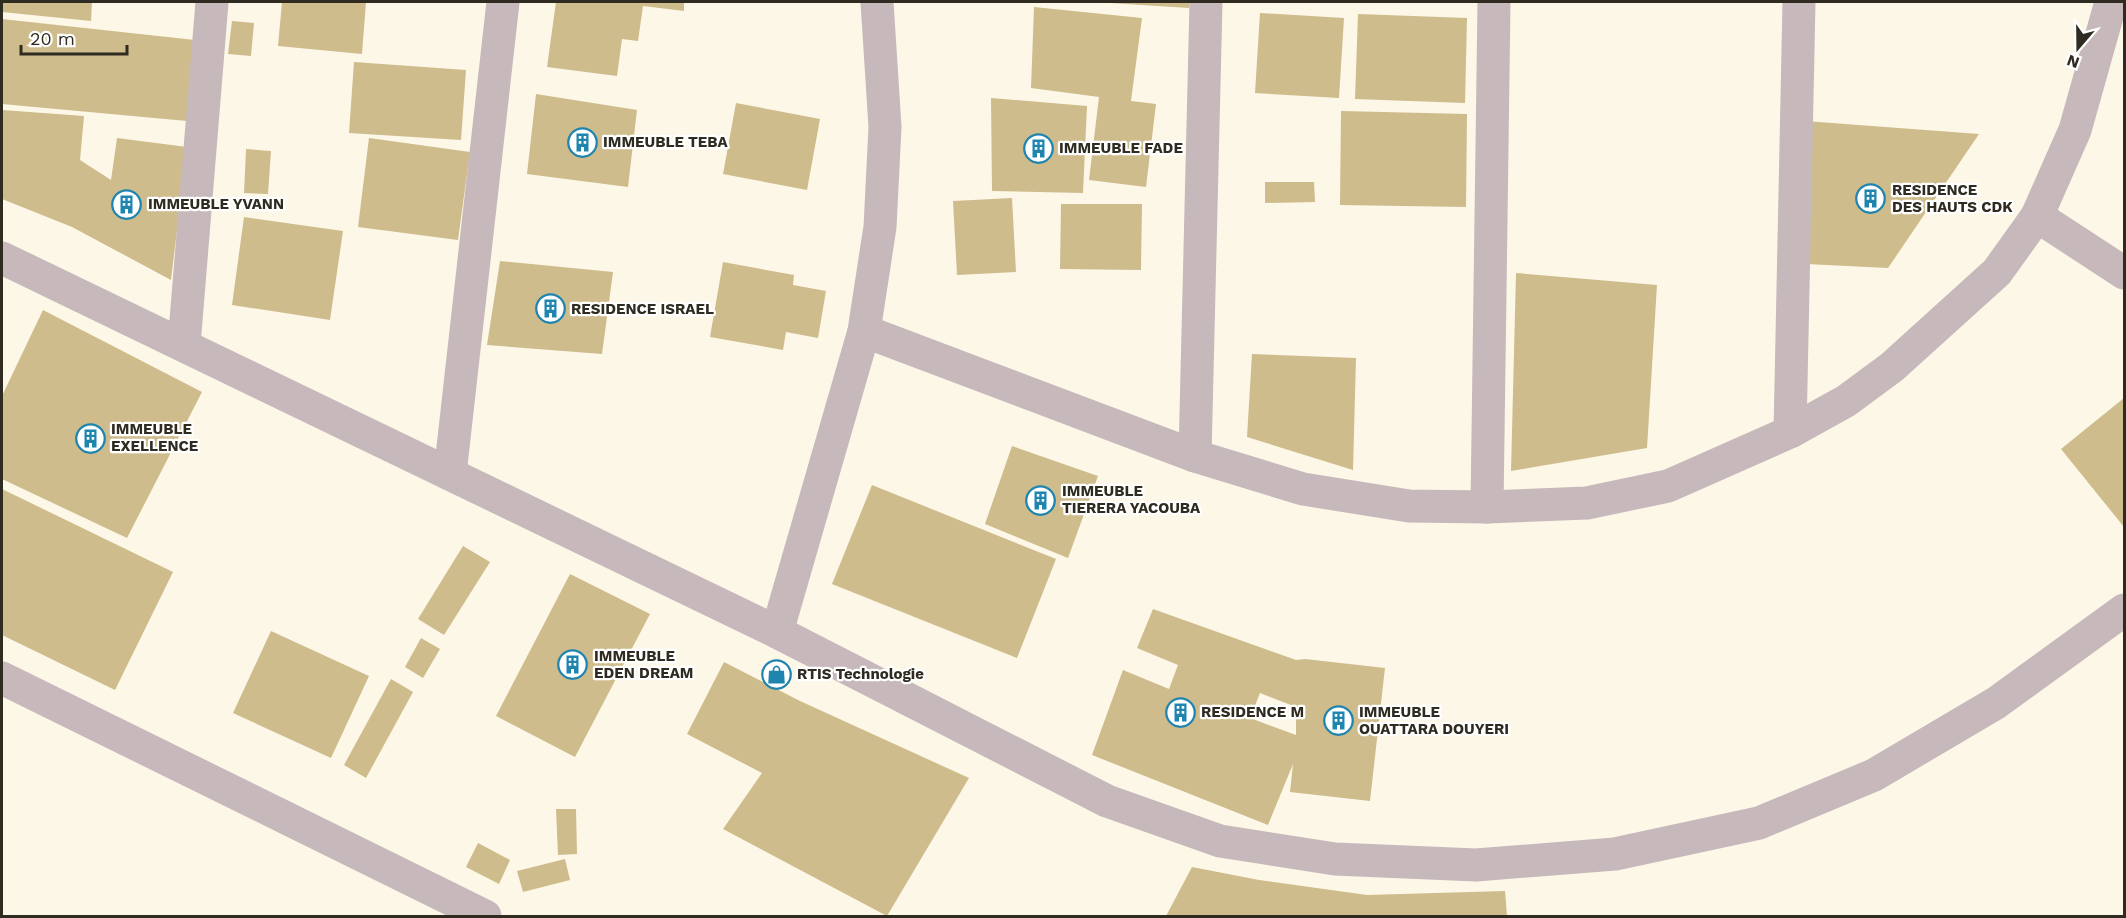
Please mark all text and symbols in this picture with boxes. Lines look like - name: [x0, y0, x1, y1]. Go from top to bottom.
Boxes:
- scale bar: [21, 18, 128, 56]
- north arrow: [2048, 18, 2108, 78]
- text: 20 m: [30, 28, 75, 49]
- text: N: [2064, 51, 2082, 73]
- building icon: IMMEUBLE TEBA: [566, 126, 598, 158]
- building icon: IMMEUBLE FADE: [1022, 132, 1054, 164]
- place label: IMMEUBLE TEBA: [603, 133, 728, 151]
- place label: IMMEUBLE FADE: [1059, 139, 1183, 157]
- place label: RESIDENCE DES HAUTS CDK: [1892, 181, 2013, 216]
- building icon: RESIDENCE DES HAUTS CDK: [1855, 183, 1887, 215]
- building icon: IMMEUBLE YVANN: [111, 188, 143, 220]
- place label: IMMEUBLE YVANN: [148, 195, 284, 213]
- building icon: RESIDENCE ISRAEL: [534, 293, 566, 325]
- place label: RESIDENCE ISRAEL: [571, 300, 714, 318]
- place label: IMMEUBLE EXELLENCE: [111, 420, 198, 455]
- building icon: IMMEUBLE EXELLENCE: [74, 422, 106, 454]
- place label: IMMEUBLE TIERERA YACOUBA: [1062, 482, 1201, 517]
- building icon: IMMEUBLE TIERERA YACOUBA: [1025, 484, 1057, 516]
- place label: IMMEUBLE EDEN DREAM: [594, 647, 693, 682]
- building icon: IMMEUBLE EDEN DREAM: [557, 649, 589, 681]
- shop icon: RTIS Technologie: [760, 658, 792, 690]
- place label: RTIS Technologie: [797, 665, 924, 683]
- building icon: RESIDENCE M: [1164, 696, 1196, 728]
- place label: RESIDENCE M: [1201, 703, 1304, 721]
- place label: IMMEUBLE OUATTARA DOUYERI: [1359, 703, 1509, 738]
- building icon: IMMEUBLE OUATTARA DOUYERI: [1322, 705, 1354, 737]

